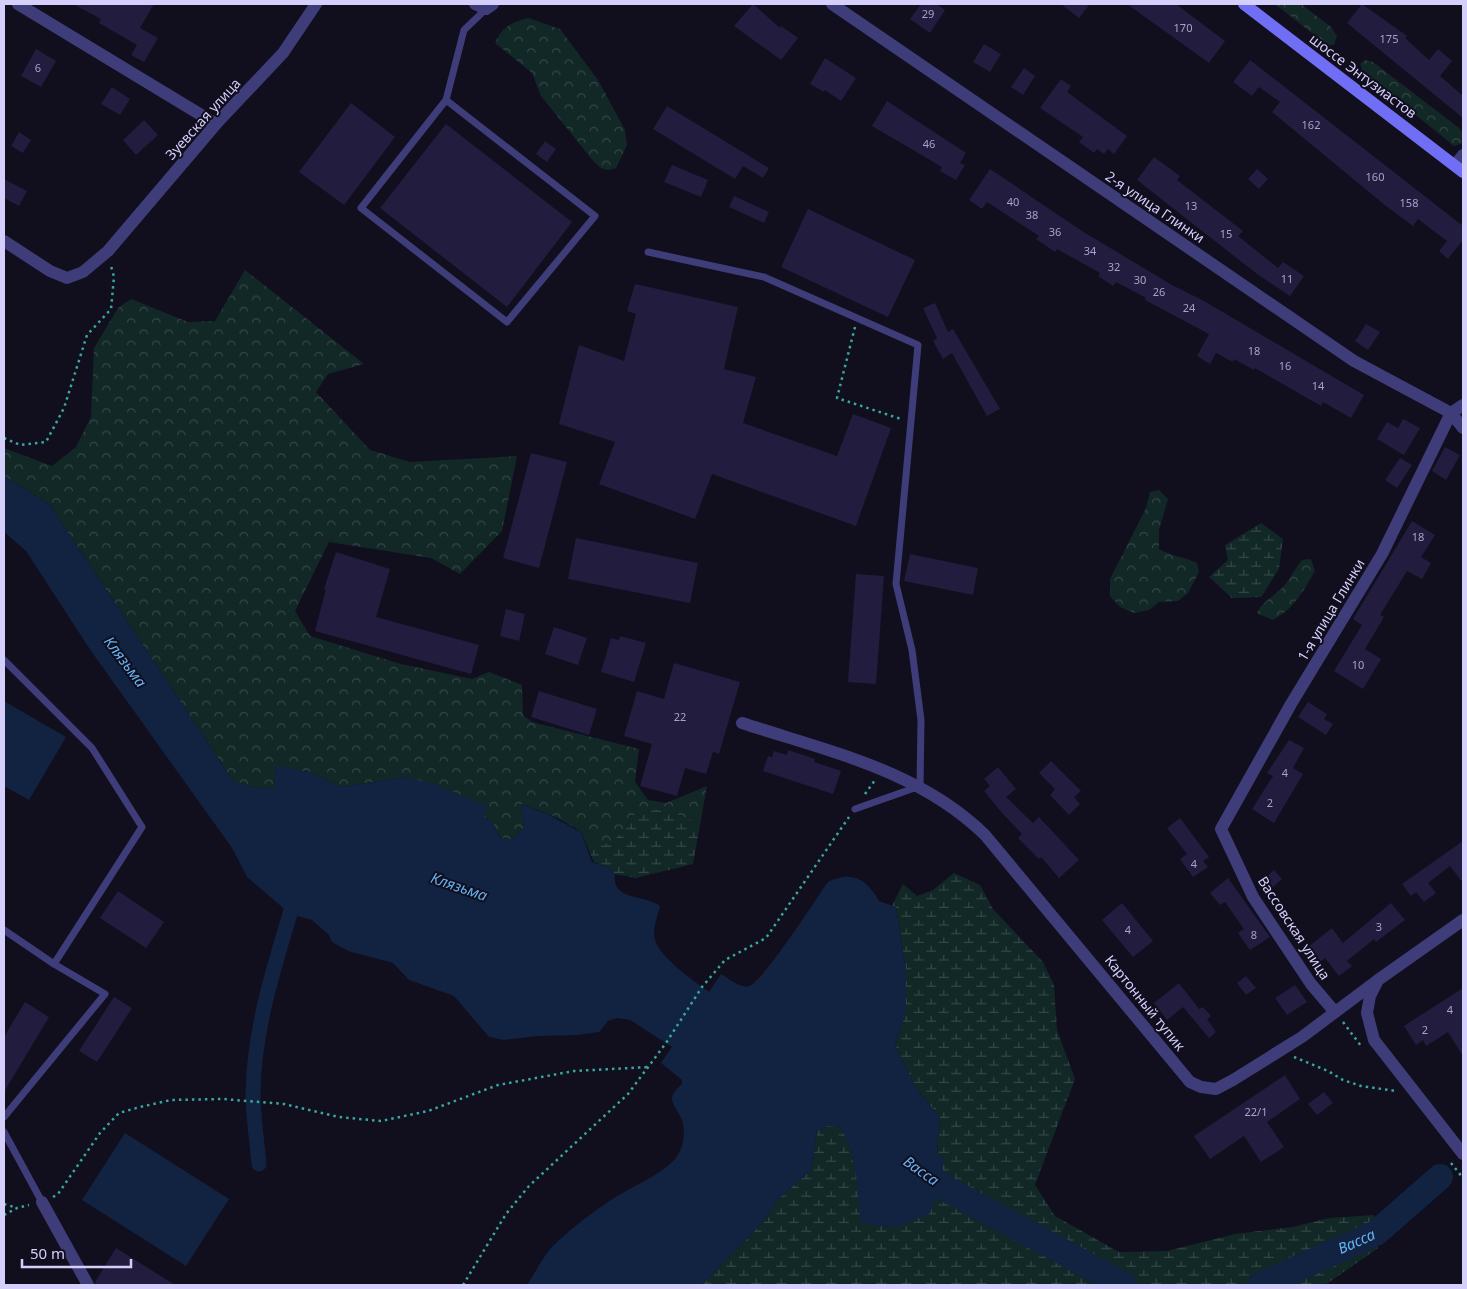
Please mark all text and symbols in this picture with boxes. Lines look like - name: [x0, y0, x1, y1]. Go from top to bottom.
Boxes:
- house number: 29: [922, 6, 934, 21]
- house number: 170: [1174, 20, 1192, 35]
- street label: шоссе Энтузиастов: [1306, 29, 1421, 122]
- house number: 175: [1380, 31, 1398, 46]
- house number: 6: [35, 60, 41, 75]
- street label: Зуевская улица: [161, 74, 244, 164]
- house number: 162: [1302, 117, 1320, 132]
- house number: 46: [923, 136, 935, 151]
- street label: 2-я улица Глинки: [1102, 166, 1209, 247]
- house number: 160: [1366, 169, 1384, 184]
- house number: 40: [1007, 194, 1019, 209]
- house number: 158: [1400, 195, 1418, 210]
- house number: 13: [1185, 198, 1197, 213]
- house number: 38: [1026, 207, 1038, 222]
- house number: 36: [1049, 224, 1061, 239]
- house number: 15: [1220, 226, 1232, 241]
- house number: 34: [1084, 243, 1097, 258]
- house number: 32: [1108, 259, 1120, 274]
- house number: 11: [1281, 271, 1293, 286]
- house number: 30: [1134, 272, 1146, 287]
- house number: 26: [1153, 284, 1165, 299]
- house number: 24: [1183, 300, 1196, 315]
- house number: 18: [1248, 343, 1260, 358]
- house number: 16: [1279, 358, 1291, 373]
- house number: 14: [1312, 378, 1325, 393]
- house number: 18: [1412, 529, 1424, 544]
- street label: 1-я улица Глинки: [1293, 555, 1369, 664]
- water label: Клязьма: [100, 632, 152, 691]
- house number: 10: [1352, 657, 1364, 672]
- house number: 22: [674, 709, 686, 724]
- house number: 4: [1282, 765, 1289, 780]
- house number: 2: [1267, 795, 1273, 810]
- house number: 4: [1191, 856, 1198, 871]
- water label: Клязьма: [428, 867, 491, 905]
- street label: Вассовская улица: [1254, 872, 1335, 983]
- house number: 3: [1376, 919, 1382, 934]
- house number: 4: [1125, 922, 1132, 937]
- house number: 8: [1251, 927, 1257, 942]
- street label: Картонный тупик: [1101, 951, 1190, 1055]
- house number: 4: [1447, 1002, 1454, 1017]
- house number: 2: [1422, 1022, 1428, 1037]
- house number: 22/1: [1245, 1104, 1267, 1119]
- water label: Васса: [900, 1151, 944, 1190]
- water label: Васса: [1334, 1223, 1379, 1258]
- scale bar: [22, 1236, 131, 1268]
- text: 50 m: [30, 1243, 65, 1263]

